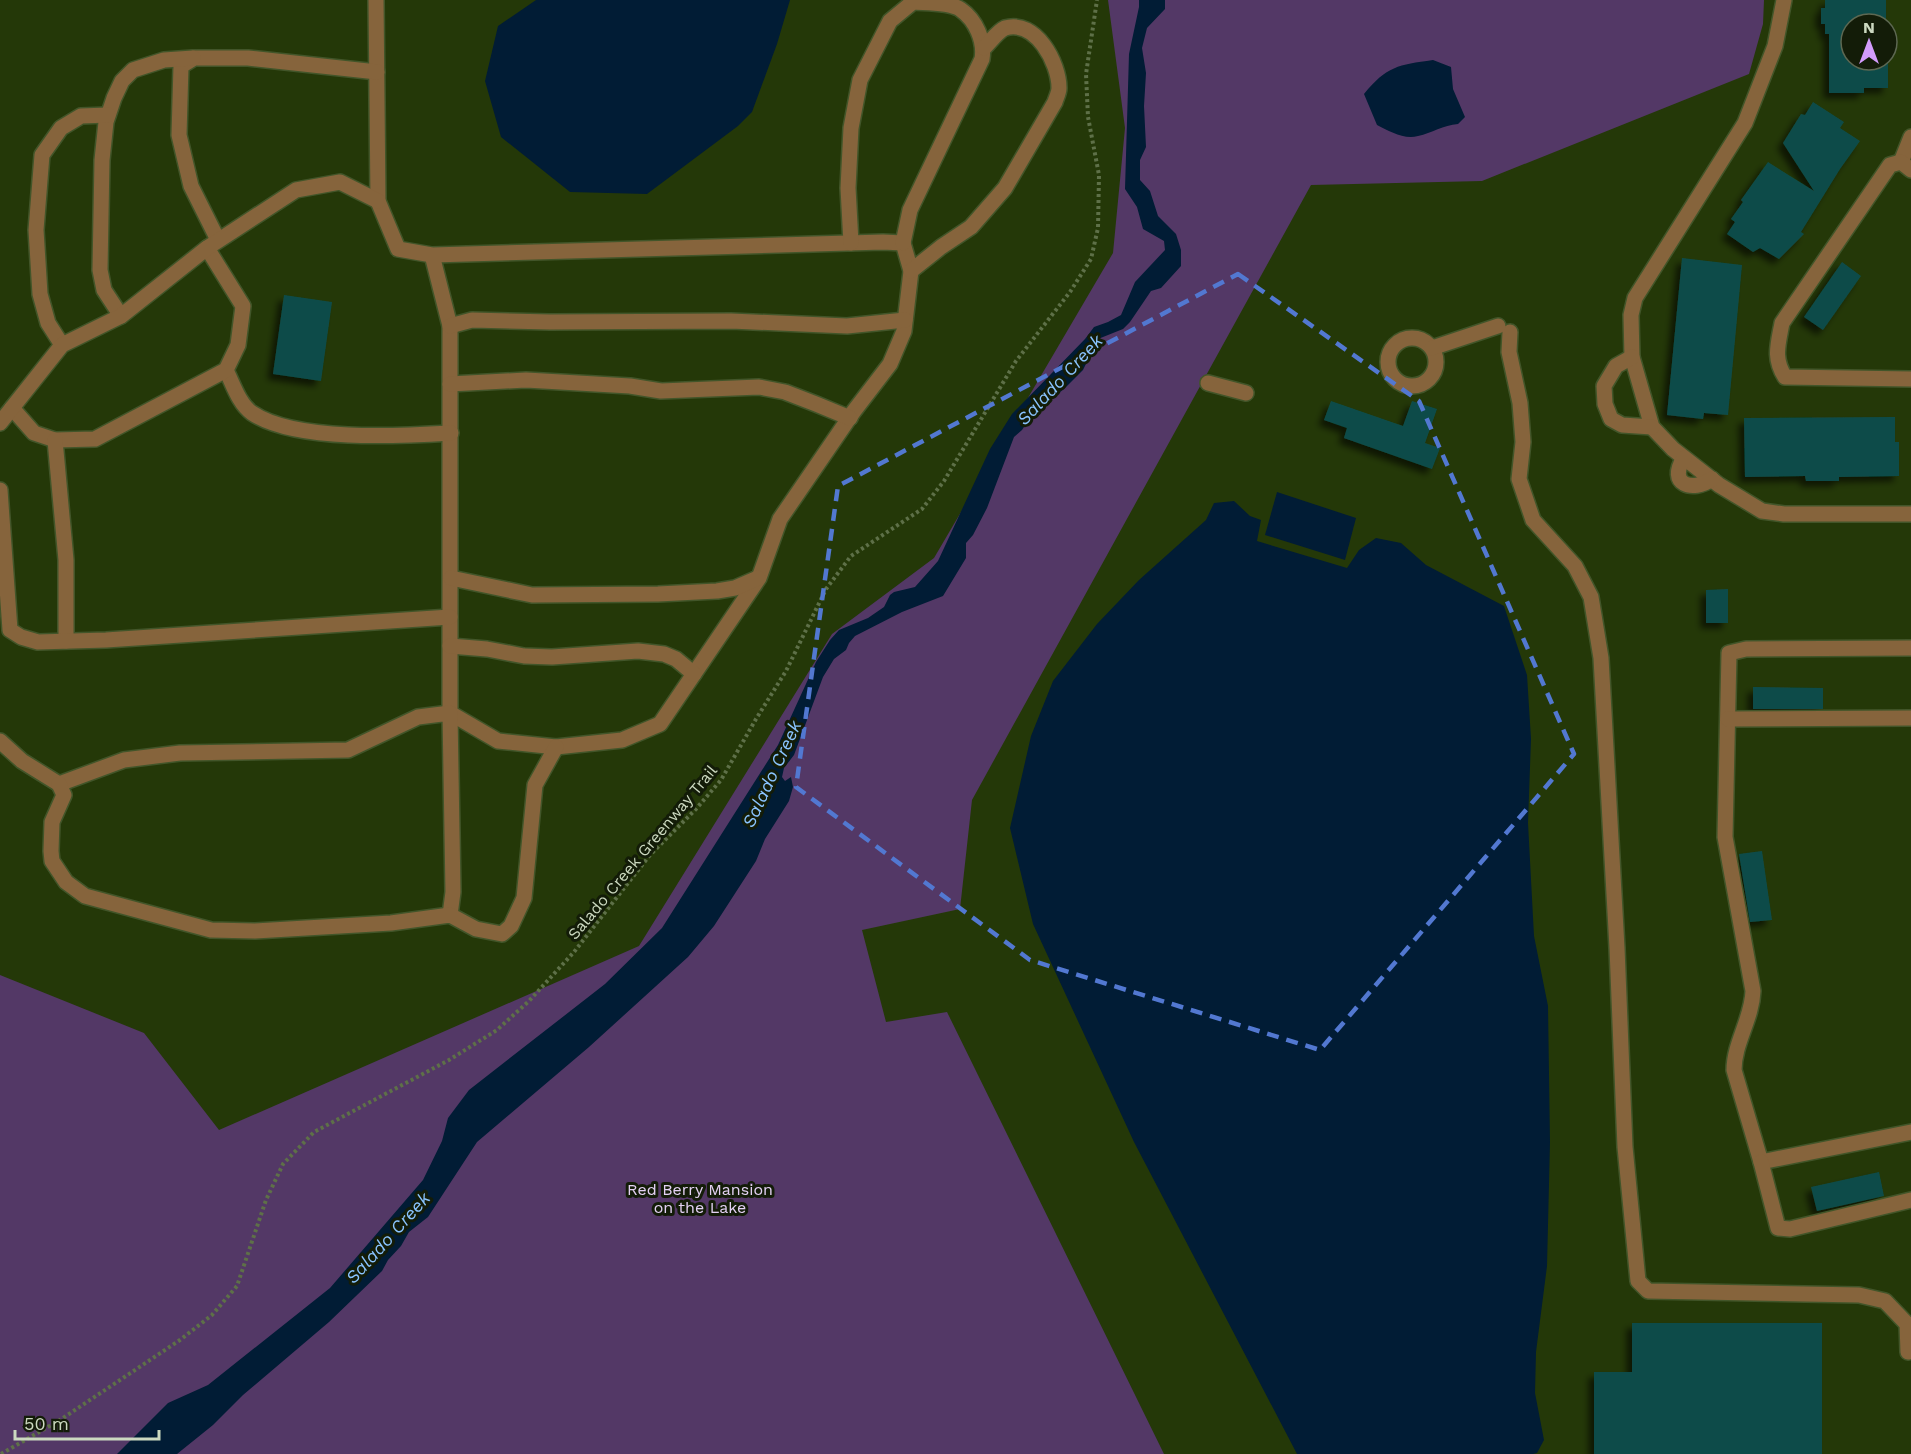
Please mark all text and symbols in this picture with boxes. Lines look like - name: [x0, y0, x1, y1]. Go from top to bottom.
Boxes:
- north arrow: [1839, 12, 1899, 72]
- text: N: [1863, 18, 1875, 37]
- water label: Salado Creek: [1012, 329, 1108, 429]
- water label: Salado Creek: [738, 716, 806, 831]
- street label: Salado Creek Greenway Trail: [564, 761, 721, 943]
- park label: Red Berry Mansion on the Lake: [627, 1180, 773, 1217]
- water label: Salado Creek: [341, 1187, 435, 1288]
- scale bar: [15, 1403, 159, 1441]
- text: 50 m: [24, 1413, 69, 1434]

